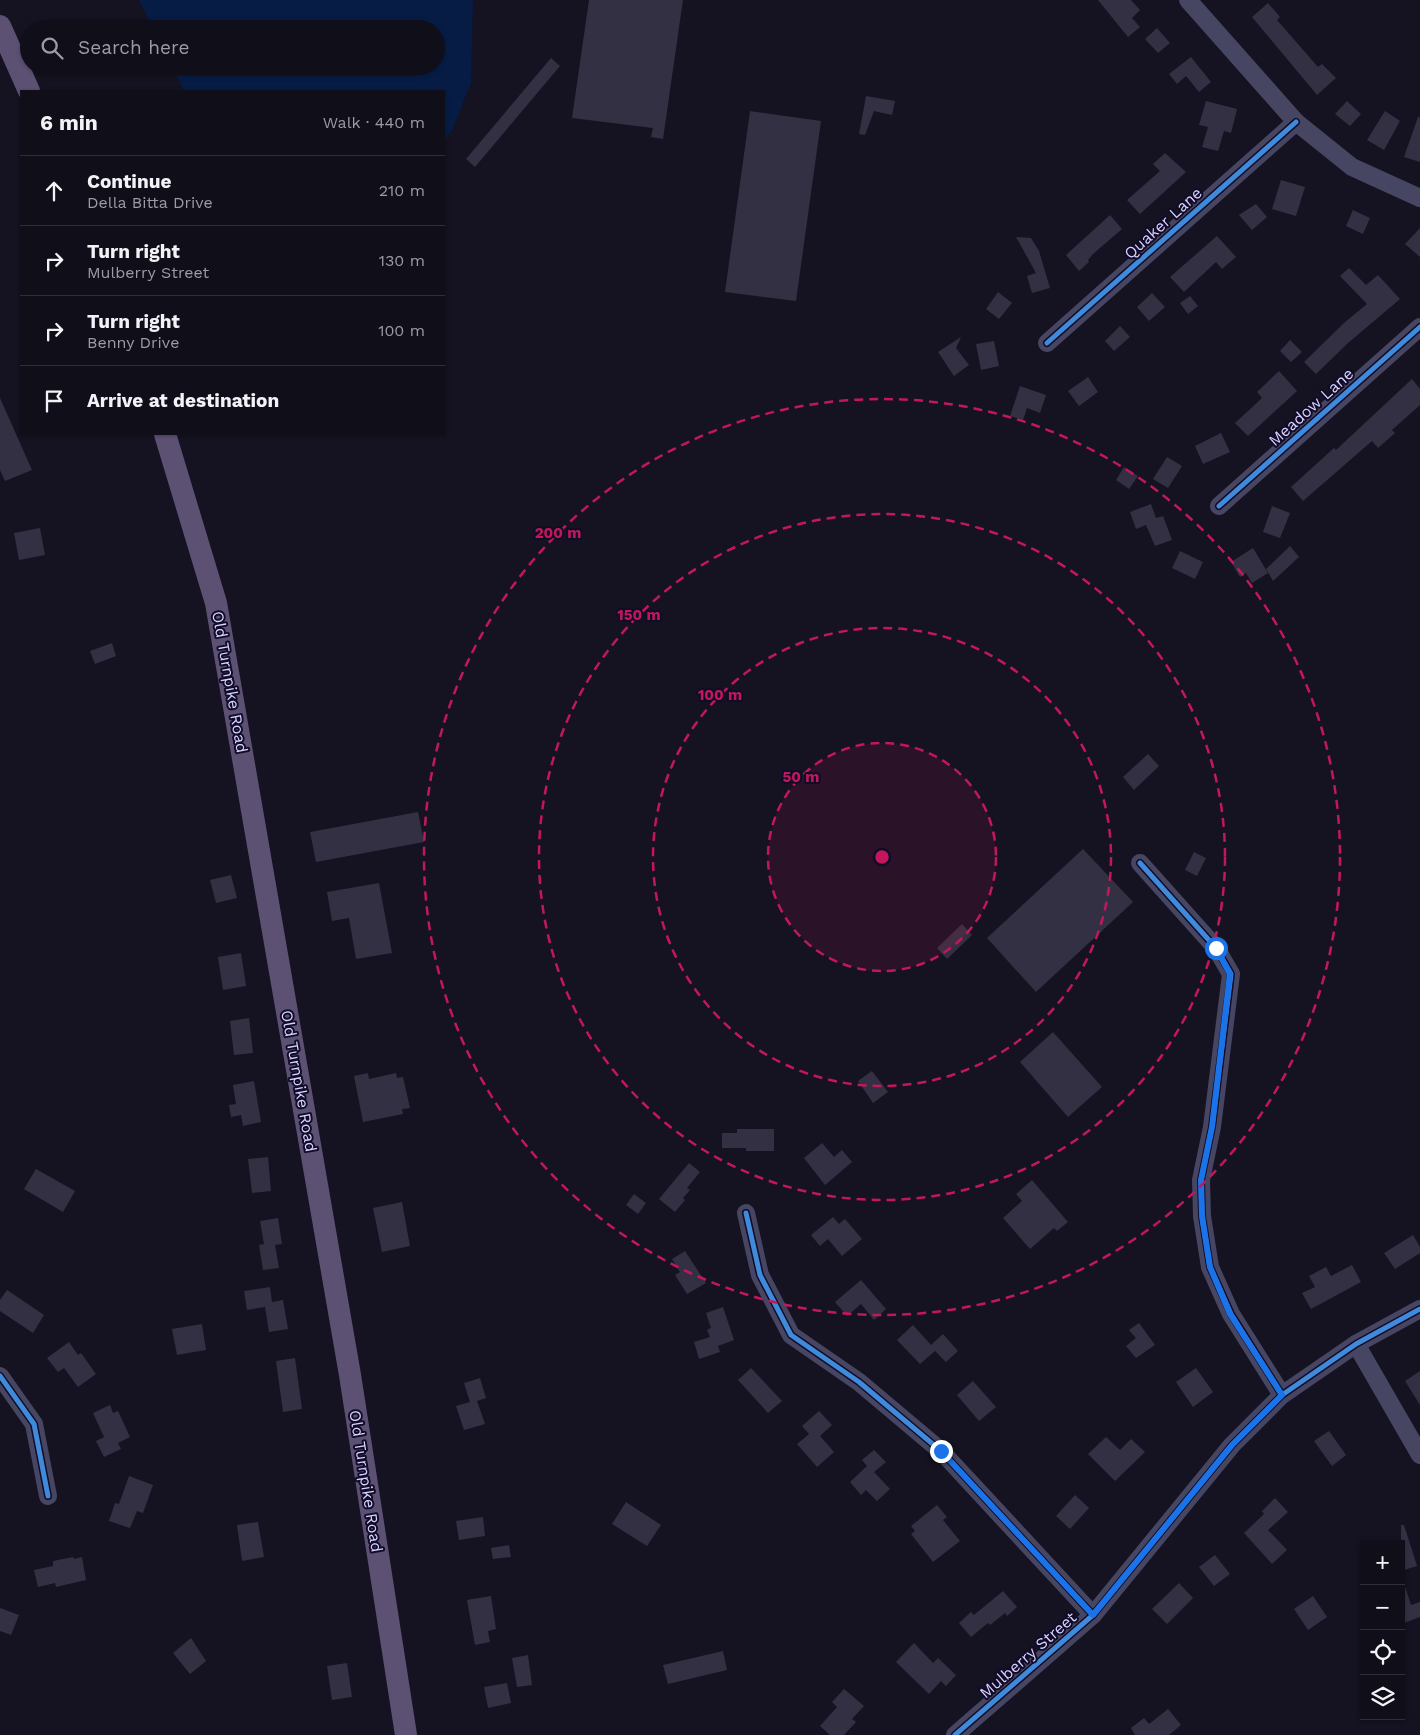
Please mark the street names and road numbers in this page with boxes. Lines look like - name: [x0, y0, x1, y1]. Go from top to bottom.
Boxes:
- street label: Quaker Lane: [1120, 183, 1206, 263]
- street label: Meadow Lane: [1265, 364, 1357, 450]
- street label: Old Turnpike Road: [208, 610, 252, 754]
- street label: Old Turnpike Road: [277, 1009, 321, 1153]
- street label: Old Turnpike Road: [345, 1409, 387, 1553]
- street label: Mulberry Street: [976, 1608, 1081, 1702]

